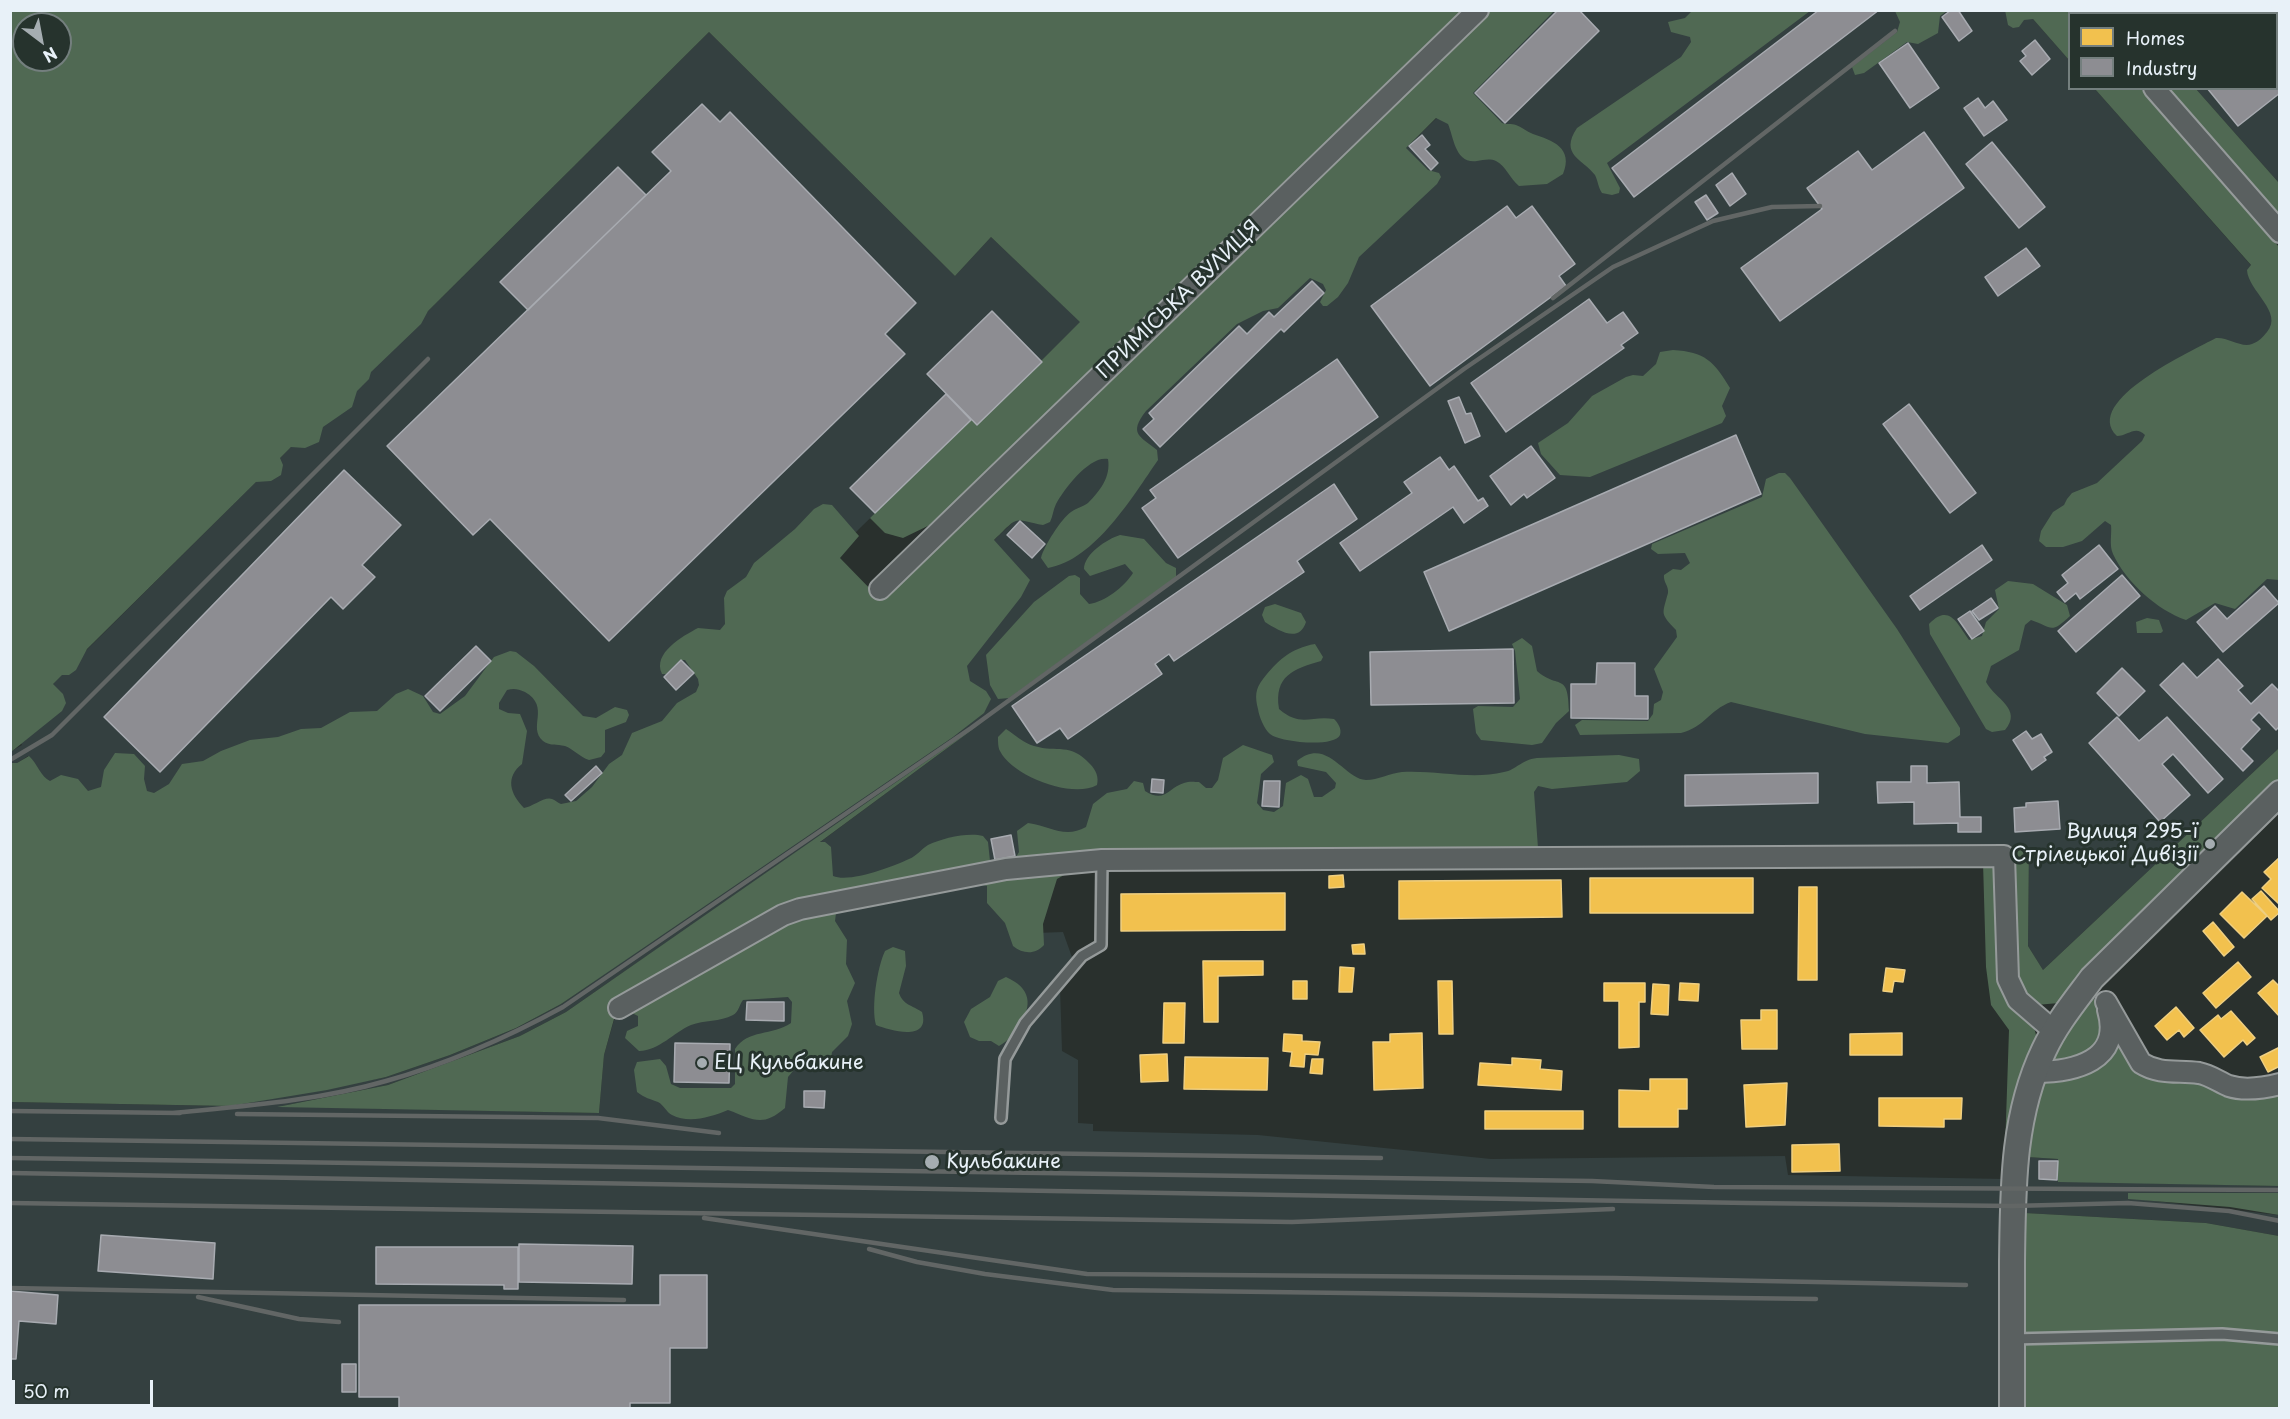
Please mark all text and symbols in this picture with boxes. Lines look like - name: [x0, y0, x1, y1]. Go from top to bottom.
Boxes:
- north arrow: [12, 12, 72, 72]
- legend: [2068, 12, 2278, 90]
- text: Homes: [2126, 24, 2184, 51]
- text: N: [39, 42, 62, 69]
- text: Industry: [2126, 54, 2197, 81]
- street label: ПРИМІСЬКА ВУЛИЦЯ: [1093, 216, 1265, 384]
- place label: Вулиця 295-ї Стрілецької Дивізії: [2011, 820, 2198, 867]
- marker: Вулиця 295-ї Стрілецької Дивізії: [2203, 837, 2217, 851]
- place label: ЕЦ Кульбакине: [714, 1051, 864, 1075]
- marker: ЕЦ Кульбакине: [695, 1056, 709, 1070]
- place label: Кульбакине: [946, 1150, 1061, 1174]
- marker: Кульбакине: [923, 1153, 941, 1171]
- scale bar: [15, 1368, 156, 1406]
- text: 50 m: [23, 1377, 70, 1404]

